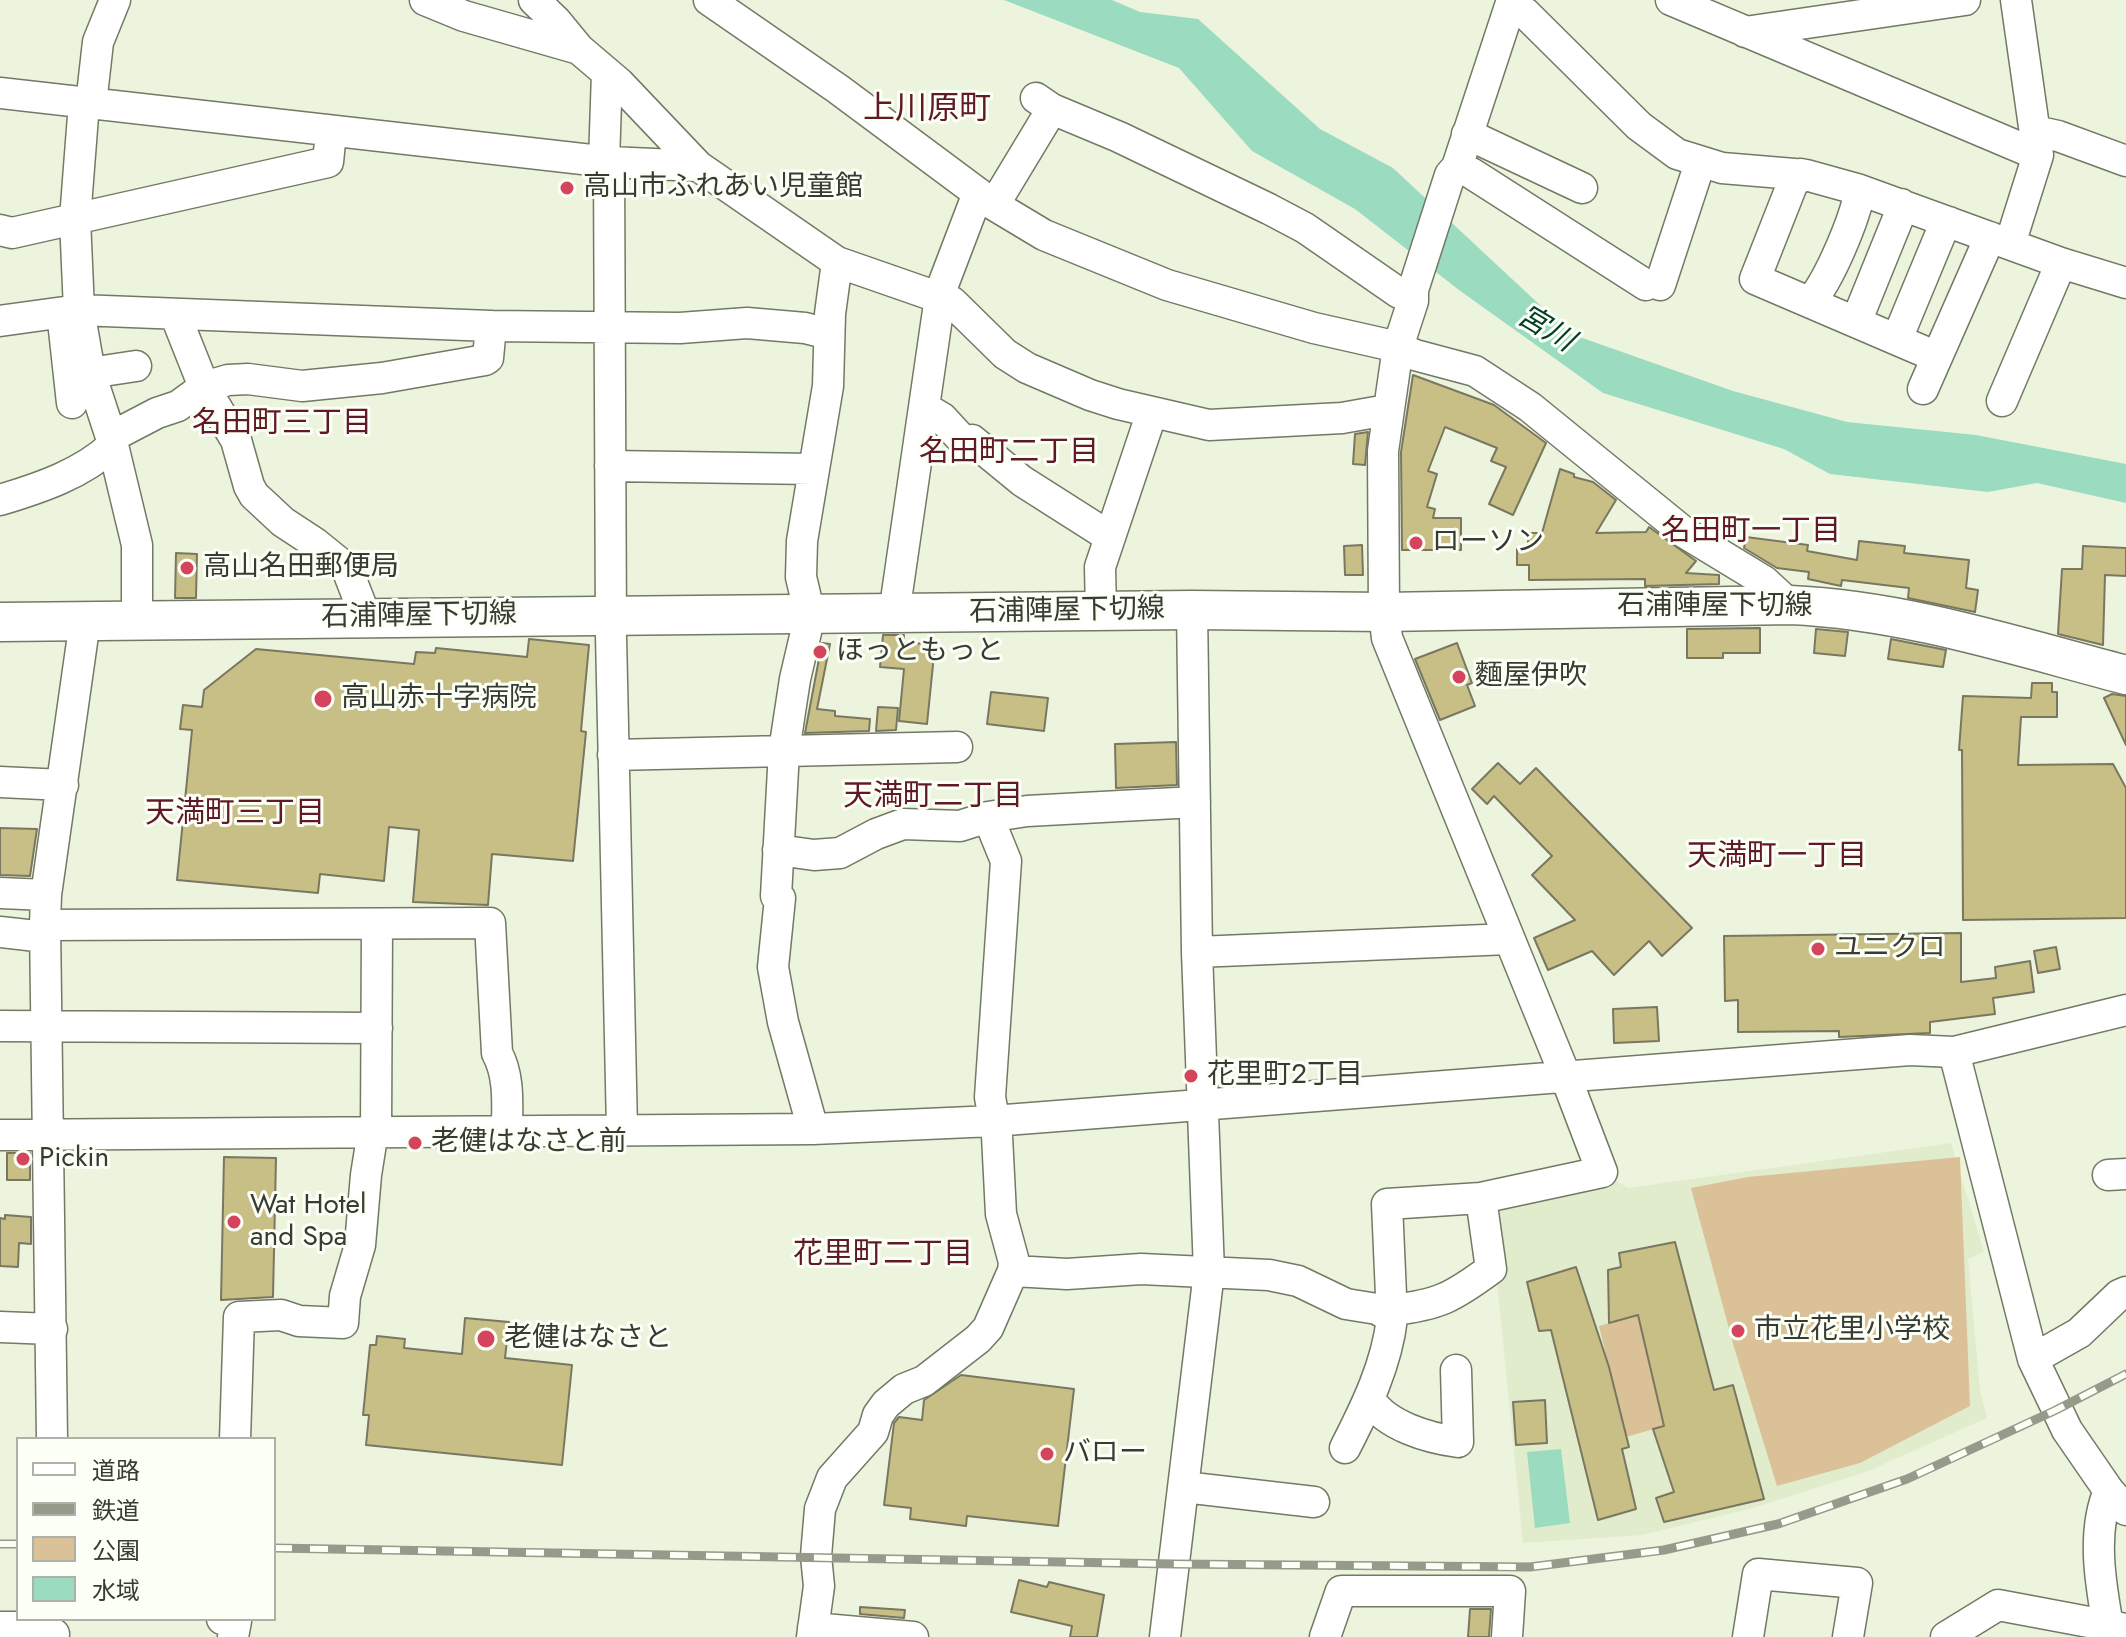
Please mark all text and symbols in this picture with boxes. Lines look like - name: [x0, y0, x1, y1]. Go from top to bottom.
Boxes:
- district label: 上川原町: [863, 91, 991, 129]
- place label: 高山市ふれあい児童館: [583, 171, 863, 205]
- marker: 高山市ふれあい児童館: [558, 179, 576, 197]
- water label: 宮川: [1510, 299, 1580, 361]
- district label: 名田町三丁目: [192, 407, 372, 443]
- district label: 名田町二丁目: [919, 436, 1099, 472]
- district label: 名田町一丁目: [1661, 515, 1841, 551]
- place label: ローソン: [1432, 526, 1544, 560]
- marker: ローソン: [1407, 534, 1425, 552]
- place label: 高山名田郵便局: [203, 551, 399, 585]
- marker: 高山名田郵便局: [178, 559, 196, 577]
- street label: 石浦陣屋下切線: [1617, 590, 1813, 624]
- street label: 石浦陣屋下切線: [969, 593, 1165, 631]
- street label: 石浦陣屋下切線: [321, 598, 517, 636]
- place label: ほっともっと: [836, 635, 1004, 669]
- marker: ほっともっと: [811, 643, 829, 661]
- place label: 麵屋伊吹: [1475, 660, 1587, 694]
- marker: 麵屋伊吹: [1450, 668, 1468, 686]
- place label: 高山赤十字病院: [341, 682, 537, 716]
- marker: 高山赤十字病院: [312, 688, 334, 710]
- district label: 天満町二丁目: [843, 780, 1023, 816]
- district label: 天満町三丁目: [145, 797, 325, 833]
- district label: 天満町一丁目: [1687, 840, 1867, 876]
- place label: ユニクロ: [1834, 932, 1946, 966]
- marker: ユニクロ: [1809, 940, 1827, 958]
- place label: 花里町2丁目: [1207, 1059, 1363, 1093]
- marker: 花里町2丁目: [1182, 1067, 1200, 1085]
- place label: 老健はなさと前: [431, 1126, 627, 1160]
- marker: 老健はなさと前: [406, 1134, 424, 1152]
- place label: Pickin: [39, 1142, 109, 1176]
- marker: Pickin: [14, 1150, 32, 1168]
- place label: Wat Hotel and Spa: [250, 1189, 366, 1255]
- marker: Wat Hotel and Spa: [225, 1213, 243, 1231]
- district label: 花里町二丁目: [793, 1238, 973, 1274]
- place label: 市立花里小学校: [1754, 1314, 1950, 1348]
- place label: 老健はなさと: [504, 1322, 672, 1356]
- marker: 市立花里小学校: [1729, 1322, 1747, 1340]
- marker: 老健はなさと: [475, 1328, 497, 1350]
- legend: [16, 1437, 276, 1621]
- place label: バロー: [1063, 1437, 1147, 1471]
- marker: バロー: [1038, 1445, 1056, 1463]
- text: 道路: [92, 1453, 140, 1488]
- text: 鉄道: [92, 1493, 140, 1528]
- text: 公園: [92, 1533, 140, 1568]
- text: 水域: [92, 1573, 140, 1608]

